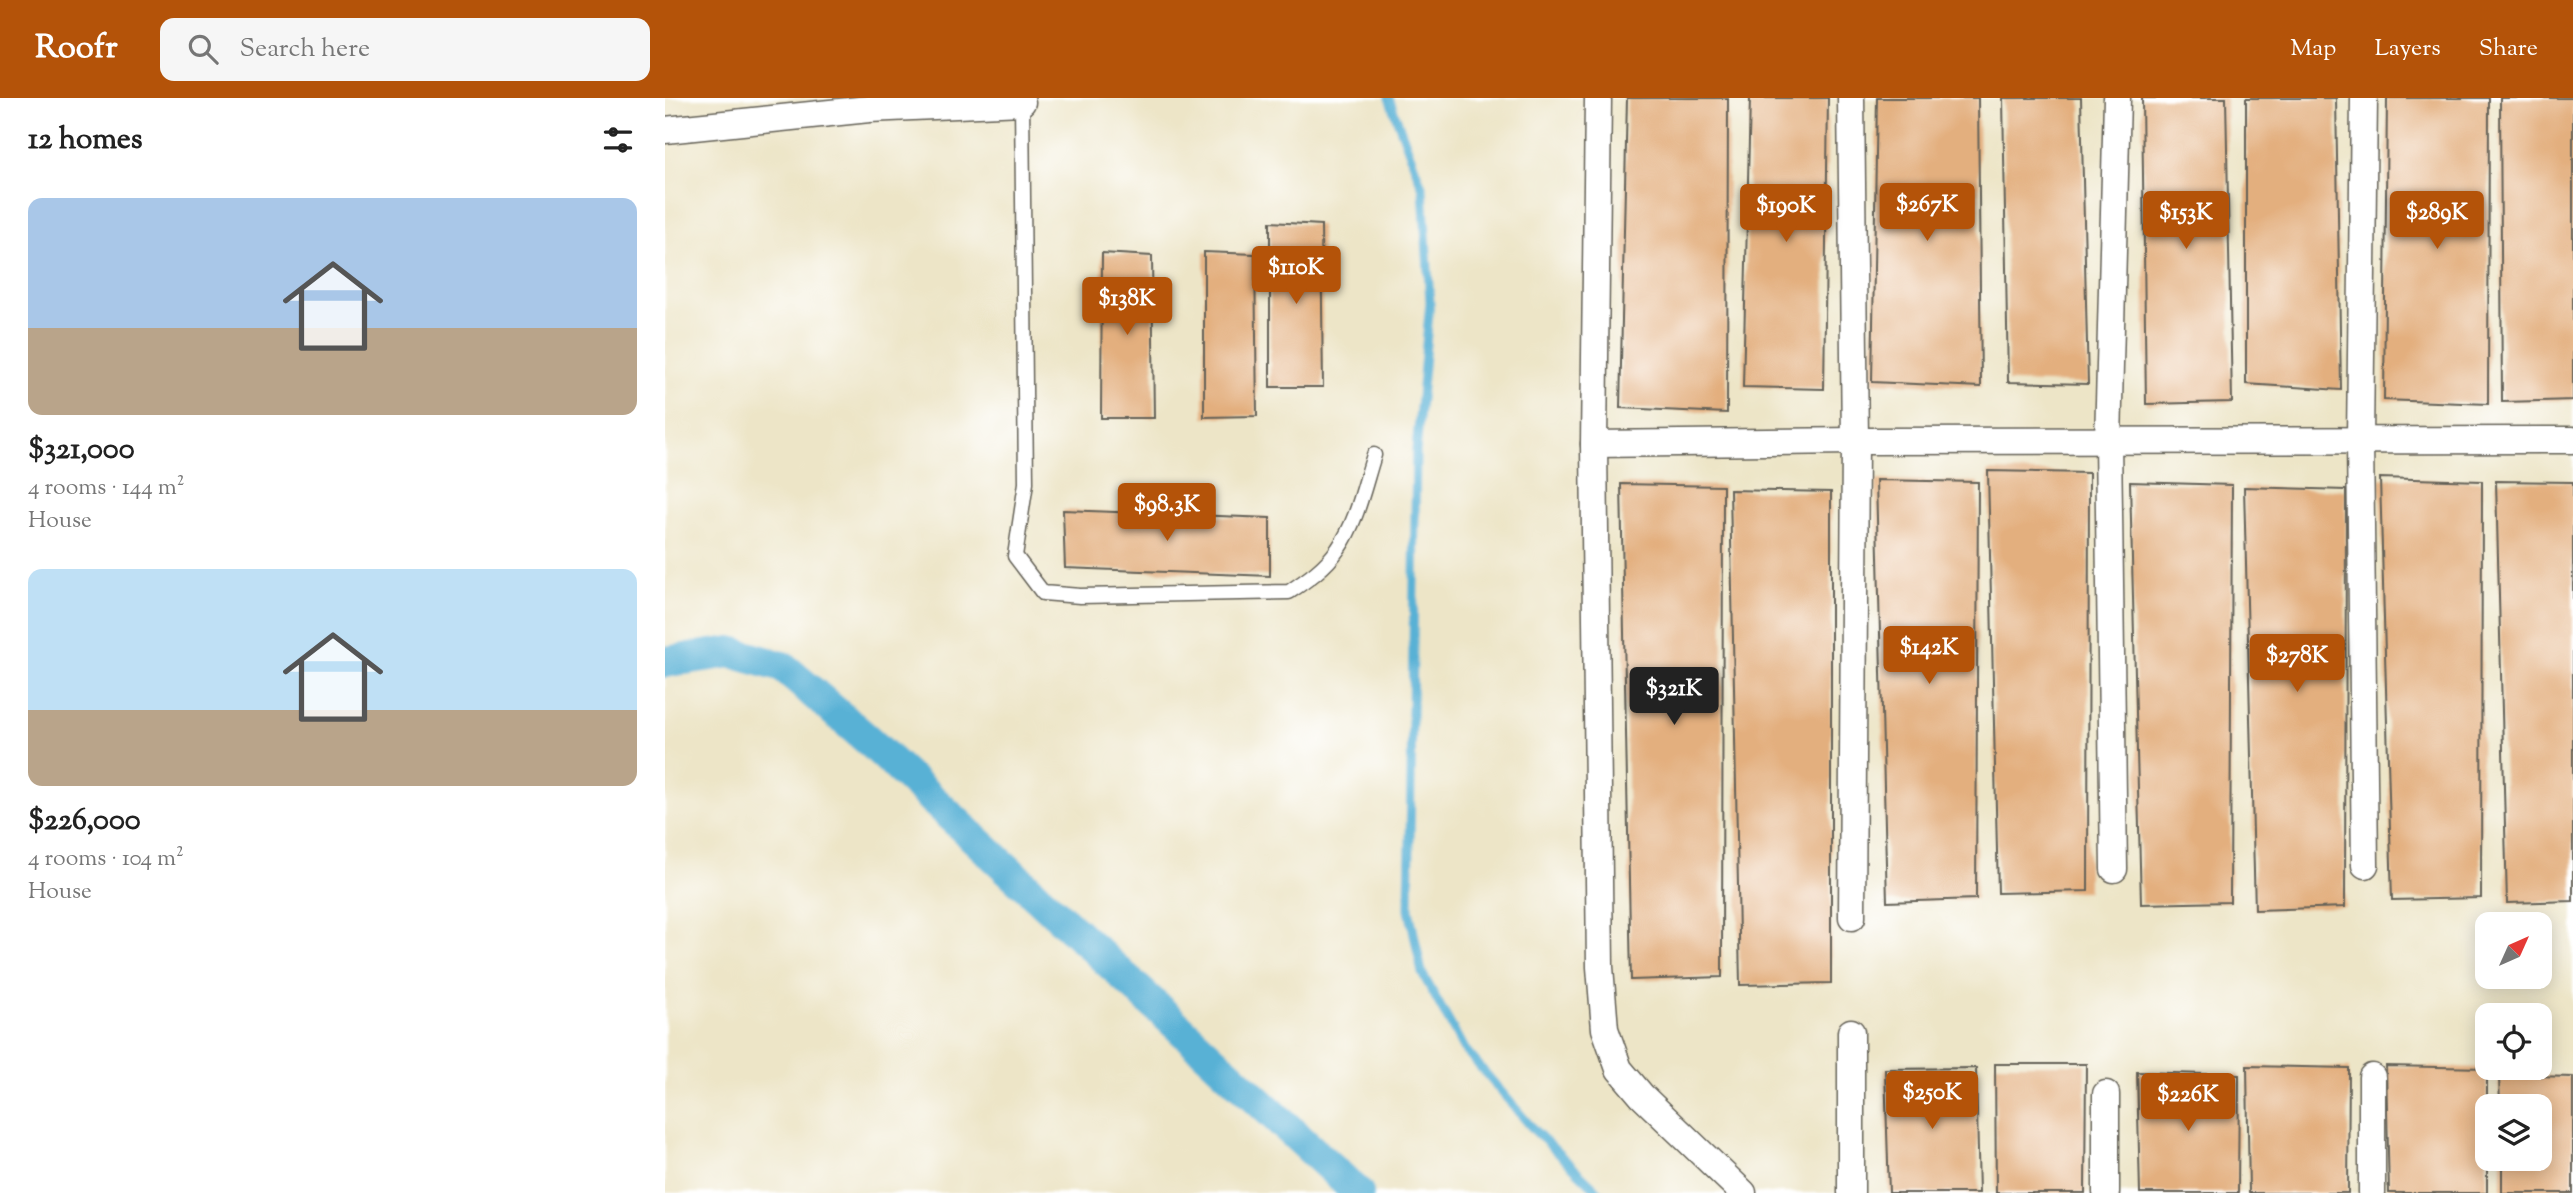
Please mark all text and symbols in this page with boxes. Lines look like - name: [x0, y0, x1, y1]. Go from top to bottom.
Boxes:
- search box: [160, 18, 650, 81]
- text: Roofr: [35, 25, 118, 73]
- icon: search: [184, 30, 222, 68]
- text: Search here: [240, 31, 370, 68]
- text: Map: [2290, 32, 2336, 66]
- text: Layers: [2374, 32, 2441, 66]
- text: Share: [2479, 32, 2538, 66]
- text: 12 homes: [28, 119, 143, 162]
- icon: filters: [599, 121, 637, 159]
- pin: $190K: [1737, 184, 1835, 244]
- pin: $267K: [1878, 184, 1976, 243]
- text: $267K: [1896, 189, 1958, 222]
- text: $190K: [1756, 190, 1816, 223]
- pin: $153K: [2137, 192, 2235, 251]
- pin: $289K: [2388, 192, 2486, 251]
- text: $153K: [2159, 197, 2213, 230]
- text: $289K: [2406, 197, 2468, 230]
- icon: home: [270, 243, 396, 369]
- pin: $110K: [1247, 246, 1345, 306]
- text: $110K: [1268, 252, 1324, 285]
- pin: $138K: [1078, 278, 1176, 337]
- text: $138K: [1098, 283, 1156, 316]
- text: $321,000: [28, 429, 135, 472]
- text: 4 rooms · 144 m²: [28, 472, 185, 505]
- pin: $98.3K: [1110, 484, 1224, 543]
- text: $98.3K: [1134, 489, 1200, 522]
- text: House: [28, 505, 92, 538]
- icon: home: [270, 614, 396, 740]
- pin: $142K: [1880, 626, 1978, 686]
- text: $142K: [1899, 632, 1959, 665]
- pin: $278K: [2248, 634, 2346, 694]
- text: $278K: [2266, 640, 2328, 673]
- pin: $321K: [1625, 668, 1723, 727]
- text: $321K: [1646, 673, 1702, 706]
- text: $226,000: [28, 800, 141, 843]
- text: 4 rooms · 104 m²: [28, 843, 184, 876]
- text: House: [28, 876, 92, 909]
- north arrow: [2475, 912, 2551, 989]
- map controls: [2475, 912, 2552, 1171]
- button: locate: [2475, 1003, 2552, 1080]
- pin: $250K: [1883, 1072, 1981, 1131]
- pin: $226K: [2139, 1074, 2237, 1133]
- text: $250K: [1902, 1077, 1962, 1110]
- text: $226K: [2157, 1079, 2219, 1112]
- button: layers: [2475, 1094, 2552, 1171]

